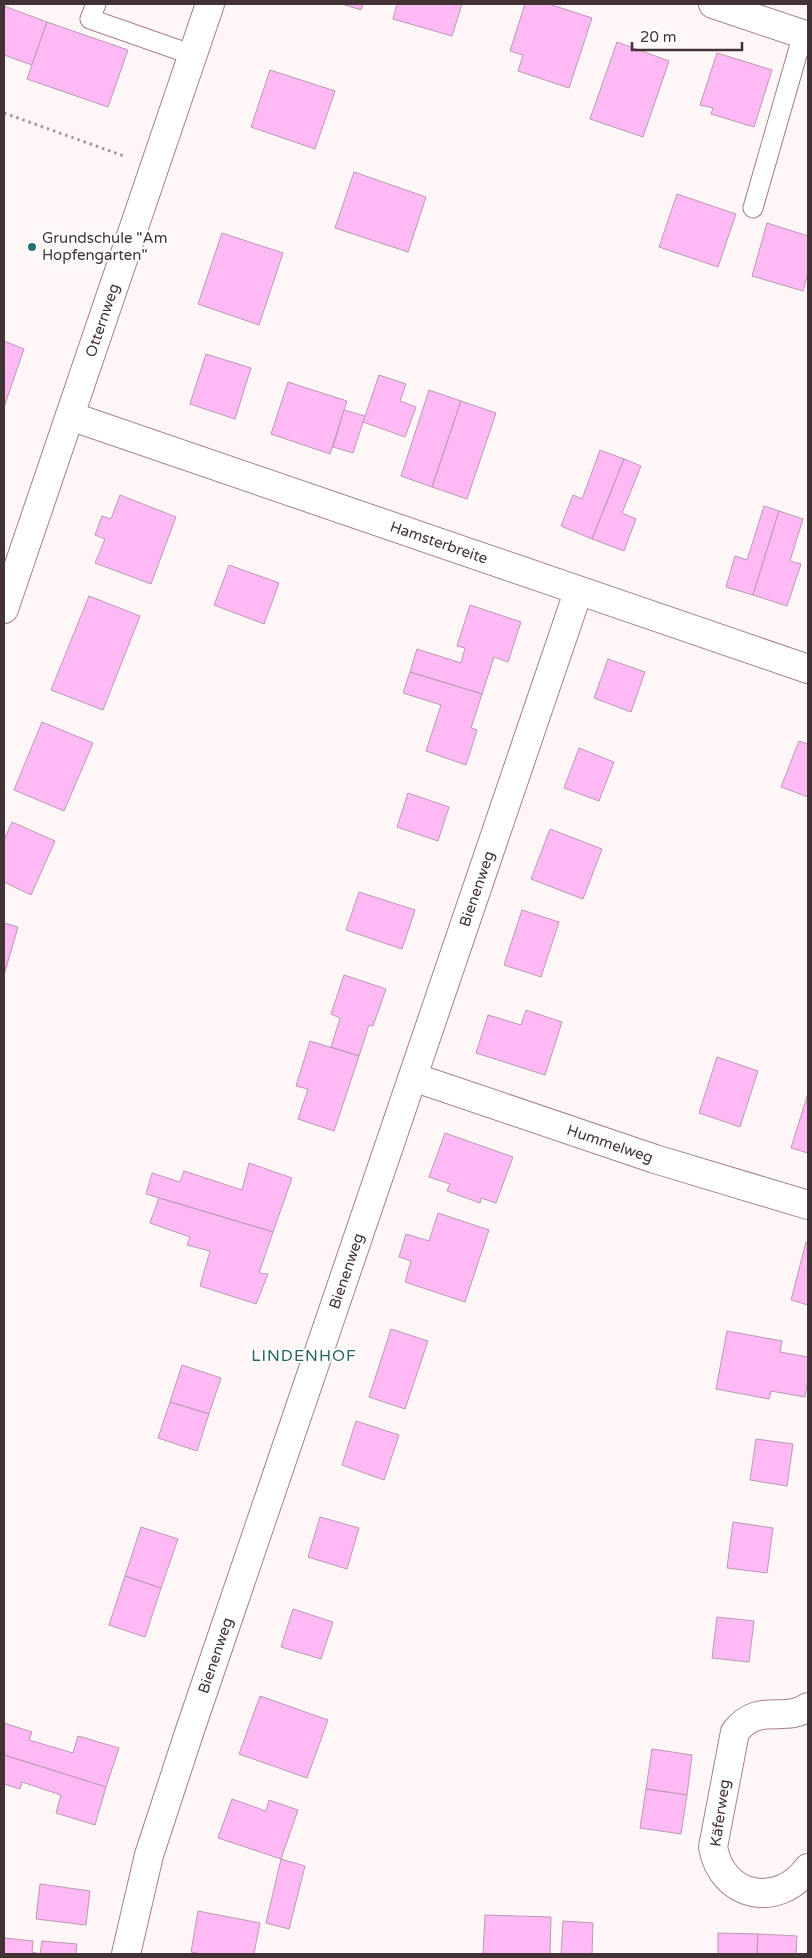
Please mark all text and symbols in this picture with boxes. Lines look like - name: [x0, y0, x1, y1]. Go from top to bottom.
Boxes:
- scale bar: [632, 20, 742, 52]
- text: 20 m: [640, 28, 677, 46]
- place label: Grundschule "Am Hopfengarten": [42, 229, 167, 264]
- marker: Grundschule "Am Hopfengarten": [26, 241, 38, 253]
- street label: Otternweg: [81, 281, 123, 359]
- street label: Hamsterbreite: [388, 517, 490, 568]
- street label: Bienenweg: [456, 848, 498, 929]
- street label: Hummelweg: [565, 1121, 655, 1167]
- street label: Bienenweg: [325, 1231, 368, 1311]
- district label: LINDENHOF: [251, 1346, 357, 1366]
- street label: Bienenweg: [194, 1615, 237, 1696]
- street label: Käferweg: [706, 1778, 734, 1848]

